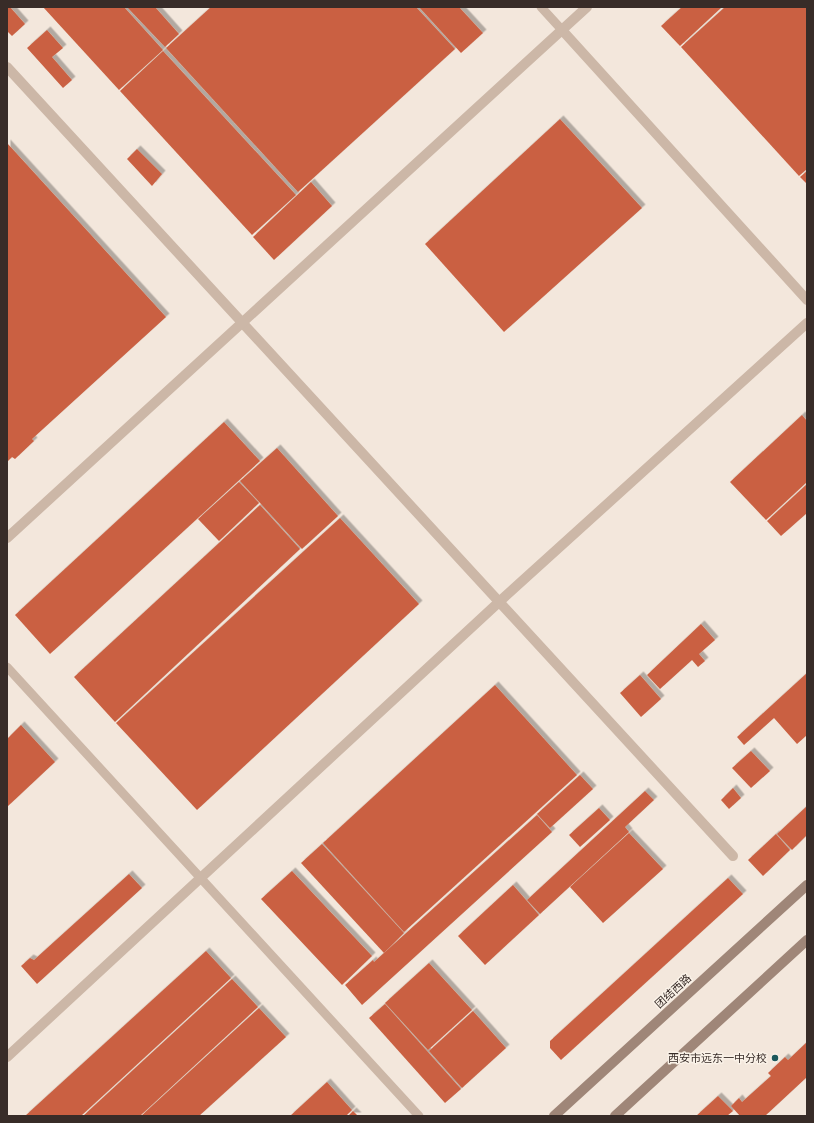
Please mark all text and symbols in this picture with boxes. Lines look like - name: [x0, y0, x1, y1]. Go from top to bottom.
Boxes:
- street label: 团结西路: [653, 972, 693, 1010]
- place label: 西安市远东一中分校: [668, 1052, 767, 1064]
- marker: 西安市远东一中分校: [770, 1053, 780, 1063]

